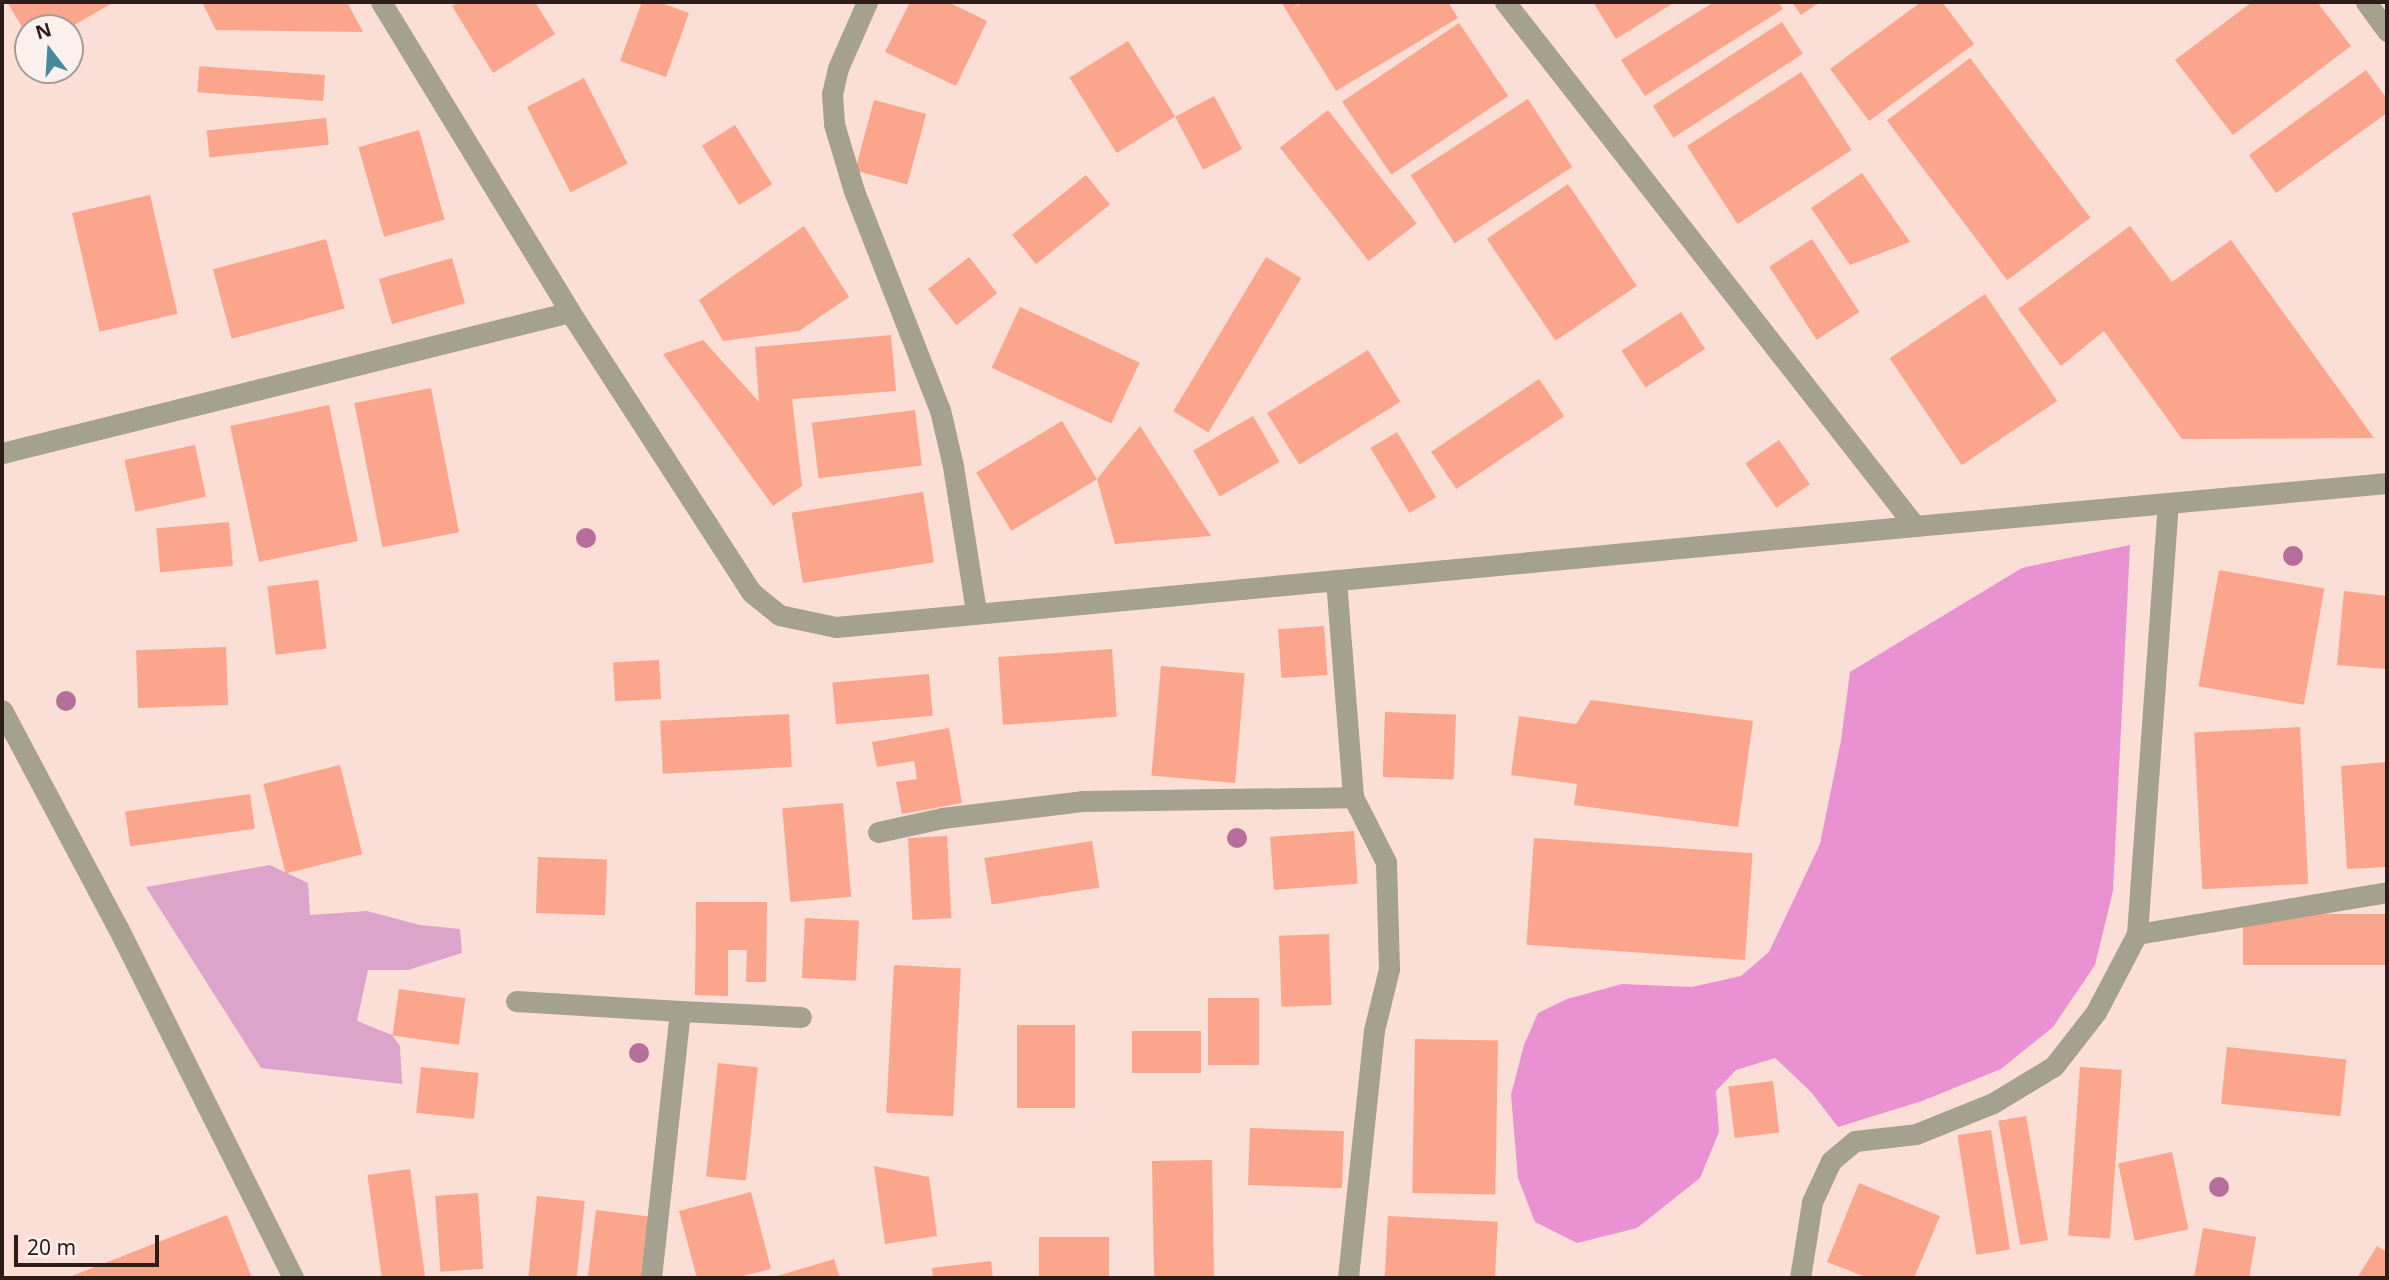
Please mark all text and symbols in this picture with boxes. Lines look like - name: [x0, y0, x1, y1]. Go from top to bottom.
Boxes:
- north arrow: [14, 14, 84, 84]
- text: N: [32, 16, 55, 46]
- scale bar: [18, 1220, 163, 1264]
- text: 20 m: [27, 1233, 76, 1261]

